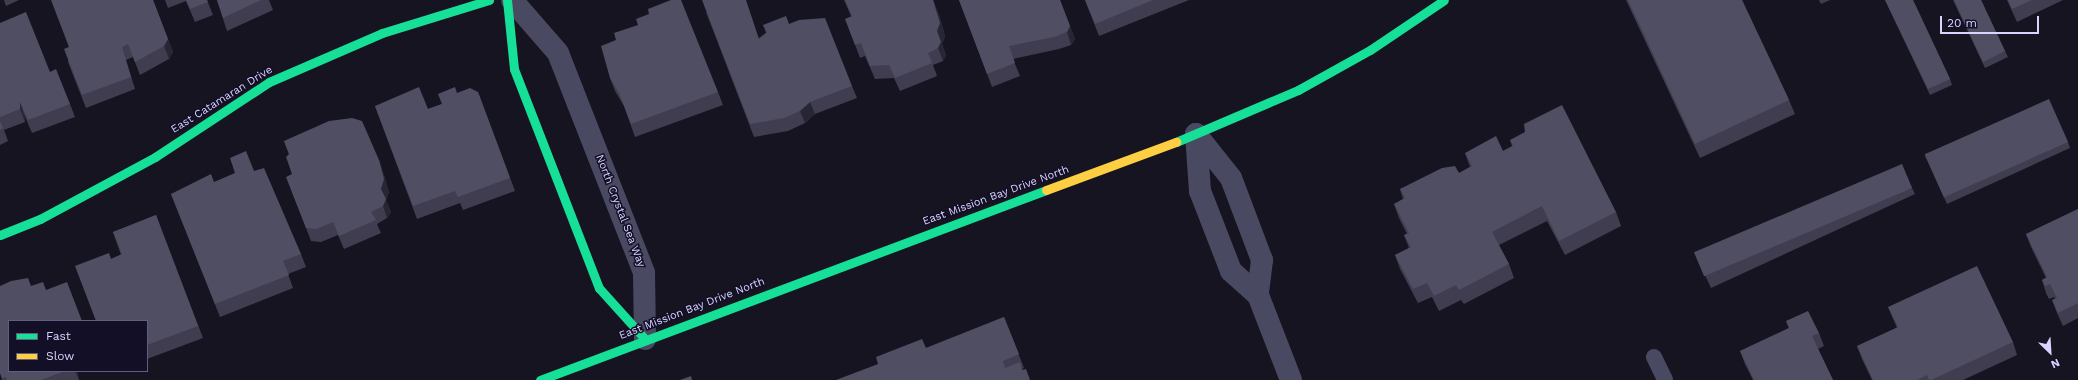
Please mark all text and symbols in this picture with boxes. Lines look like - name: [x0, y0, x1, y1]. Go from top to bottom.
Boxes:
- scale bar: [1942, 8, 2041, 34]
- text: 20 m: [1947, 16, 1977, 30]
- street label: East Catamaran Drive: [169, 63, 275, 137]
- street label: North Crystal Sea Way: [592, 152, 648, 270]
- street label: East Mission Bay Drive North: [921, 163, 1071, 229]
- street label: East Mission Bay Drive North: [617, 275, 767, 343]
- legend: [8, 320, 148, 372]
- text: Fast: [46, 329, 71, 343]
- north arrow: [2030, 332, 2070, 372]
- text: Slow: [46, 349, 74, 363]
- text: N: [2049, 356, 2062, 371]

